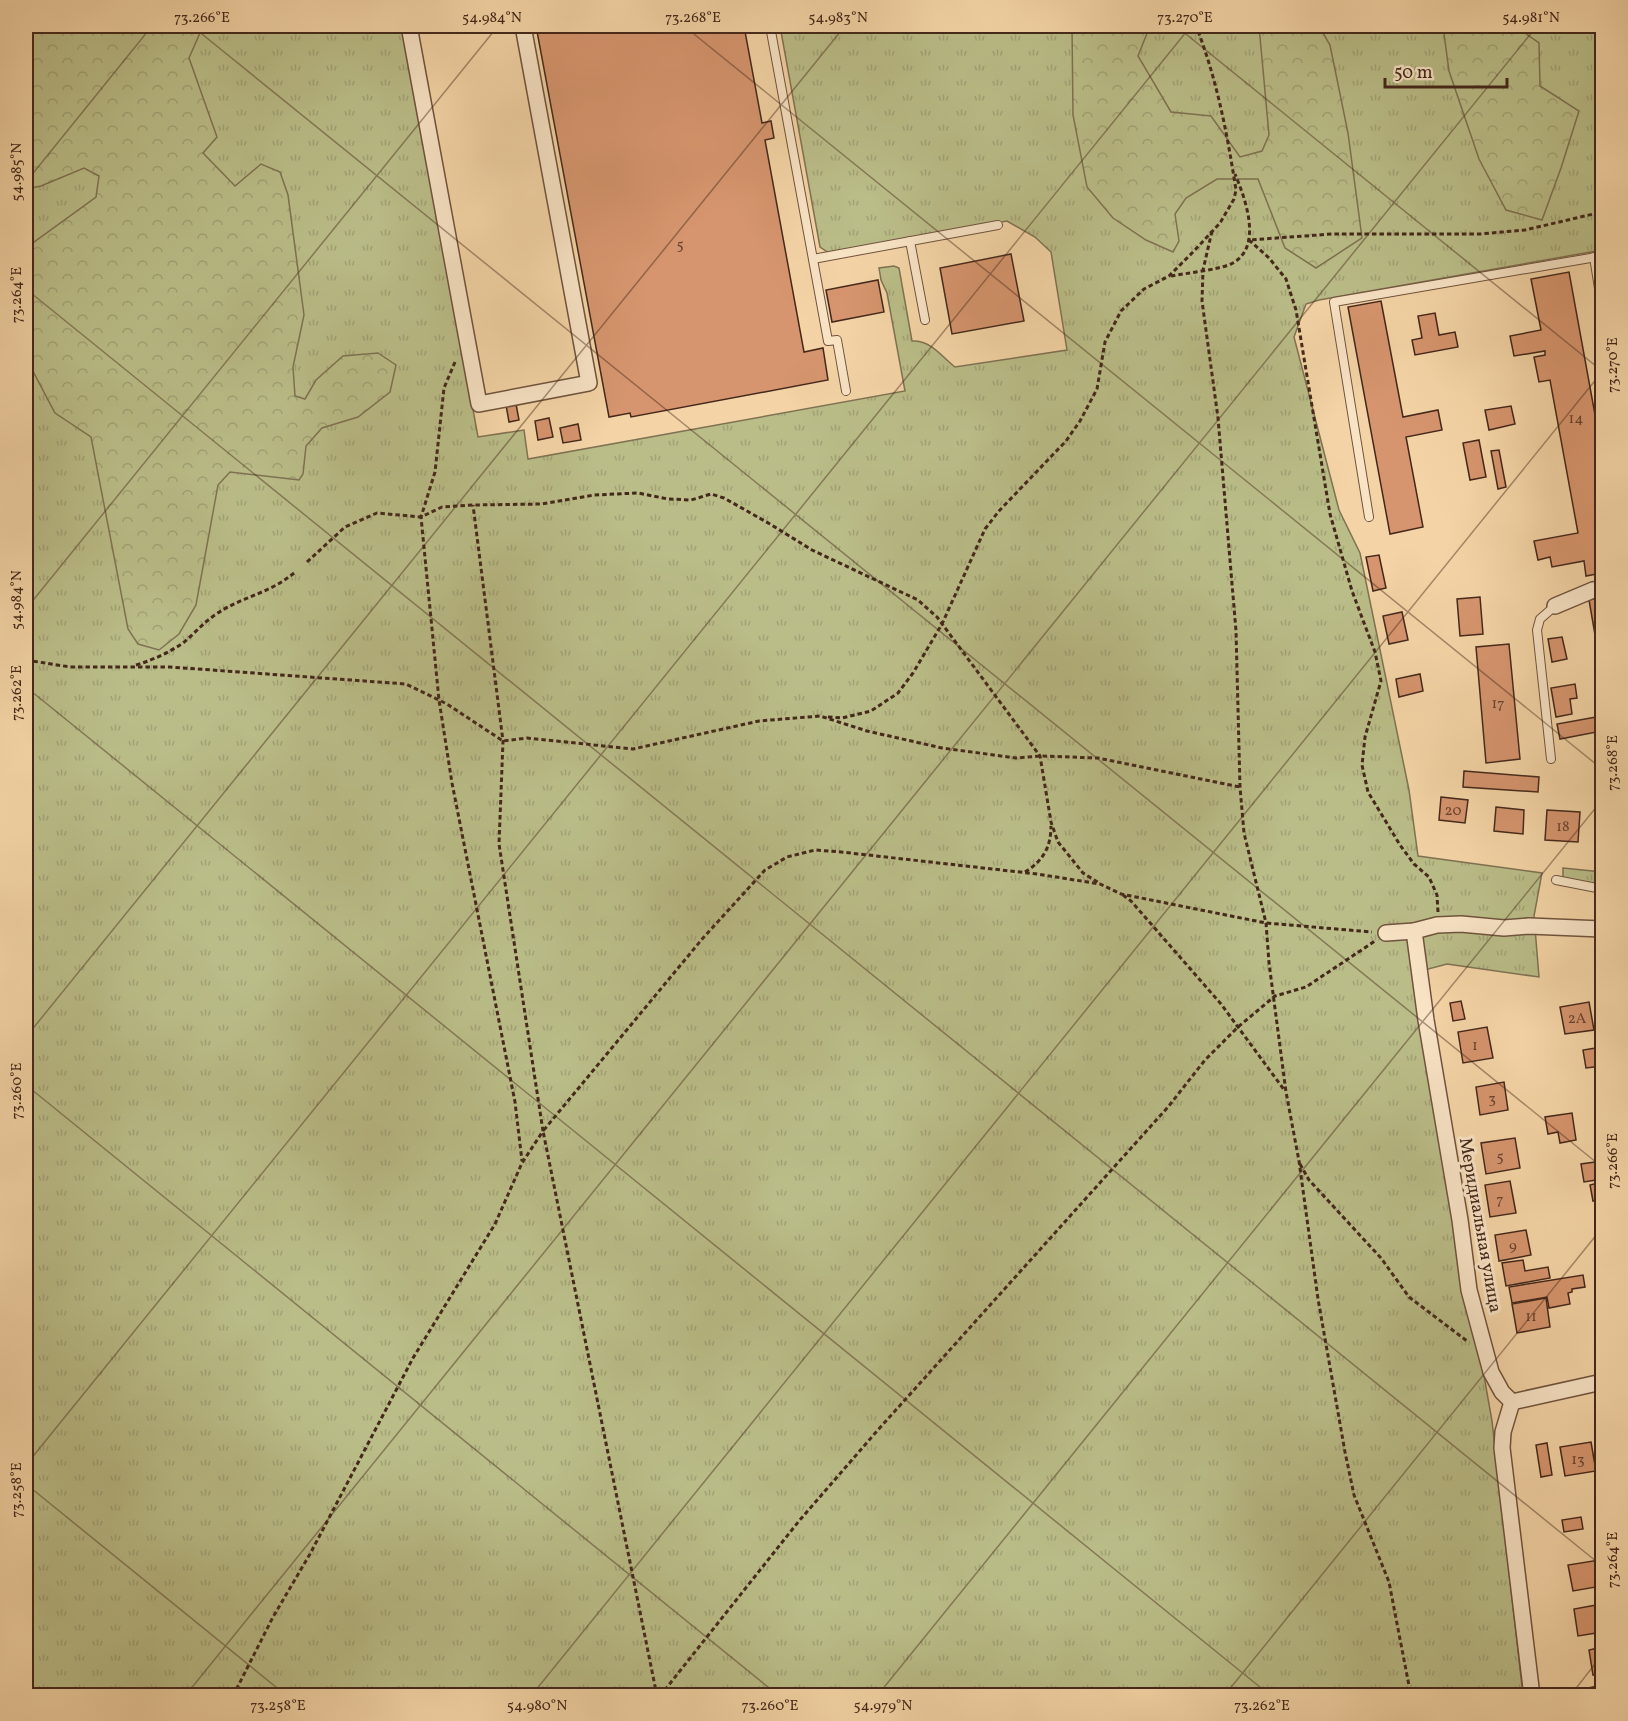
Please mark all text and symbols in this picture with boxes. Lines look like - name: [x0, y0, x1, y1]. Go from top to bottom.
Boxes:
- text: 73.266°E: [174, 8, 230, 29]
- text: 54.984°N: [462, 8, 522, 29]
- text: 73.268°E: [665, 8, 721, 29]
- text: 54.983°N: [808, 8, 868, 29]
- text: 73.270°E: [1157, 8, 1213, 29]
- text: 54.981°N: [1502, 8, 1560, 29]
- scale bar: [1385, 51, 1506, 89]
- text: 50 m: [1394, 61, 1433, 86]
- text: 54.985°N: [7, 143, 28, 201]
- house number: 5: [676, 235, 684, 256]
- text: 73.264°E: [7, 267, 28, 323]
- text: 73.270°E: [1603, 337, 1624, 393]
- house number: 14: [1569, 409, 1583, 430]
- text: 54.984°N: [7, 570, 28, 630]
- text: 73.262°E: [7, 665, 28, 721]
- house number: 17: [1491, 694, 1505, 715]
- text: 73.268°E: [1603, 735, 1624, 791]
- house number: 20: [1445, 801, 1461, 822]
- house number: 18: [1556, 817, 1570, 838]
- house number: 2А: [1568, 1009, 1587, 1030]
- house number: 1: [1472, 1036, 1478, 1057]
- text: 73.260°E: [7, 1062, 28, 1120]
- house number: 3: [1488, 1089, 1496, 1110]
- text: 73.266°E: [1603, 1133, 1624, 1189]
- street label: Меридиальная улица: [1452, 1136, 1507, 1315]
- house number: 5: [1496, 1147, 1504, 1168]
- house number: 7: [1496, 1190, 1504, 1211]
- house number: 9: [1509, 1236, 1517, 1257]
- house number: 11: [1525, 1307, 1537, 1328]
- house number: 13: [1571, 1450, 1585, 1471]
- text: 73.258°E: [7, 1462, 28, 1518]
- text: 73.264°E: [1603, 1532, 1624, 1588]
- text: 73.258°E: [250, 1696, 306, 1717]
- text: 54.980°N: [507, 1696, 567, 1717]
- text: 73.260°E: [741, 1696, 799, 1717]
- text: 54.979°N: [854, 1696, 912, 1717]
- text: 73.262°E: [1234, 1696, 1290, 1717]

